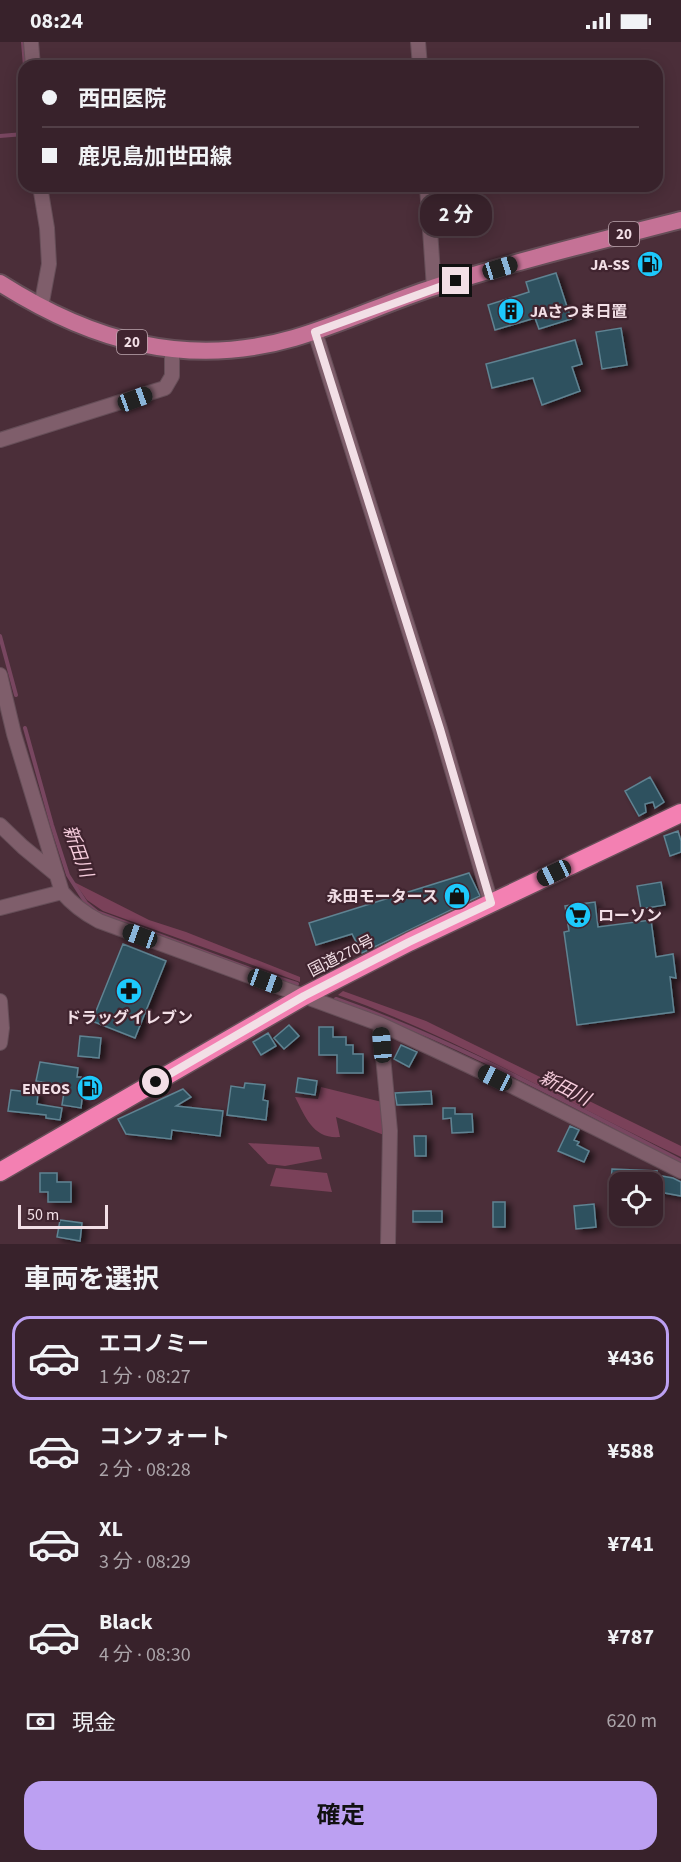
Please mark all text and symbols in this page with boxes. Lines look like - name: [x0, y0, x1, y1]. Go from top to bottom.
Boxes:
- text: 08:24: [30, 5, 83, 37]
- text: 西田医院: [78, 83, 166, 115]
- text: 鹿児島加世田線: [78, 141, 232, 173]
- callout: 2 分: [420, 194, 492, 236]
- text: 2 分: [439, 201, 473, 229]
- road number: 20: [609, 222, 639, 246]
- fuel station icon: JA-SS: [635, 249, 665, 279]
- car: [480, 254, 520, 282]
- place label: JA-SS: [590, 254, 630, 276]
- route end: [442, 267, 469, 294]
- building icon: JAさつま日置: [496, 296, 526, 326]
- place label: JAさつま日置: [530, 301, 627, 323]
- road number: 20: [117, 330, 147, 354]
- car: [115, 384, 155, 414]
- water label: 新田川: [57, 822, 99, 883]
- car: [534, 857, 574, 889]
- shop icon: 永田モータース: [442, 881, 472, 911]
- place label: 永田モータース: [327, 886, 438, 908]
- supermarket icon: ローソン: [563, 900, 593, 930]
- place label: ローソン: [598, 905, 662, 927]
- car: [120, 921, 160, 951]
- street label: 国道270号: [304, 930, 378, 982]
- car: [245, 966, 285, 996]
- pharmacy icon: ドラッグイレブン: [114, 976, 144, 1006]
- place label: ドラッグイレブン: [65, 1007, 193, 1029]
- car: [371, 1026, 393, 1064]
- car: [475, 1062, 515, 1094]
- water label: 新田川: [535, 1065, 596, 1113]
- route start: [142, 1068, 169, 1095]
- fuel station icon: ENEOS: [75, 1073, 105, 1103]
- place label: ENEOS: [22, 1078, 70, 1100]
- map controls: [609, 1172, 663, 1226]
- button: locate: [609, 1172, 663, 1226]
- scale bar: [18, 1202, 108, 1230]
- text: 50 m: [27, 1204, 59, 1226]
- text: 車両を選択: [24, 1260, 159, 1299]
- text: エコノミー: [99, 1328, 209, 1360]
- icon: car: [27, 1331, 81, 1385]
- text: ¥436: [608, 1342, 654, 1374]
- text: 1 分 · 08:27: [99, 1363, 191, 1391]
- text: コンフォート: [99, 1421, 230, 1453]
- icon: car: [27, 1424, 81, 1478]
- text: ¥588: [608, 1435, 654, 1467]
- text: 2 分 · 08:28: [99, 1456, 191, 1484]
- text: XL: [99, 1513, 123, 1545]
- icon: car: [27, 1517, 81, 1571]
- text: ¥741: [608, 1528, 654, 1560]
- text: 3 分 · 08:29: [99, 1548, 191, 1576]
- text: Black: [99, 1606, 153, 1638]
- icon: car: [27, 1610, 81, 1664]
- text: ¥787: [608, 1621, 654, 1653]
- text: 4 分 · 08:30: [99, 1641, 191, 1669]
- icon: cash: [24, 1705, 57, 1738]
- text: 現金: [72, 1707, 116, 1739]
- text: 620 m: [607, 1707, 657, 1735]
- button: 確定: [24, 1781, 657, 1850]

